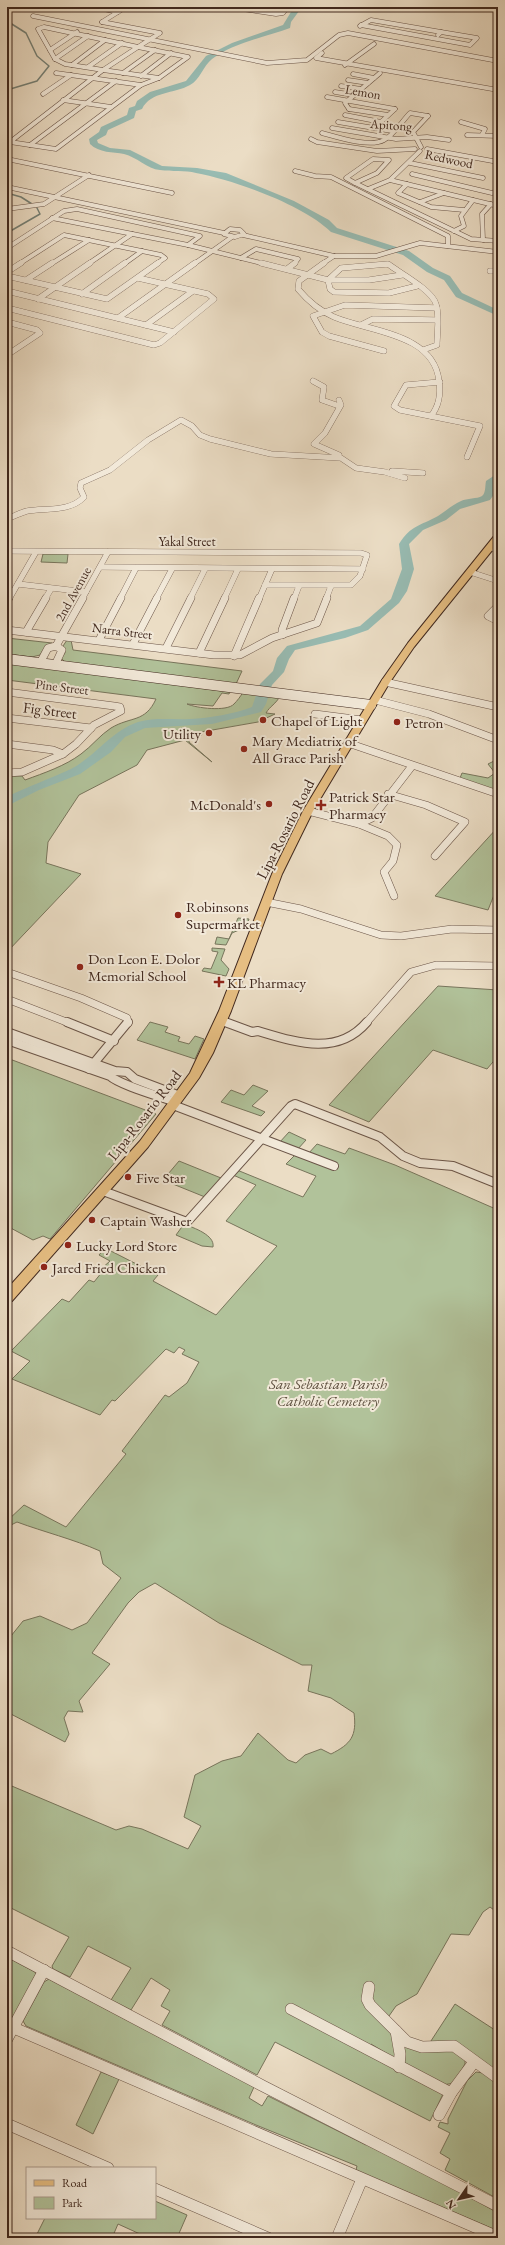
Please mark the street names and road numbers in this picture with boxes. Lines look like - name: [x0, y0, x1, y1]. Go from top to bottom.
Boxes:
- street label: Lemon: [344, 80, 382, 104]
- street label: Apitong: [368, 115, 413, 135]
- street label: Redwood: [423, 146, 475, 172]
- street label: Yakal Street: [159, 533, 215, 550]
- street label: 2nd Avenue: [51, 564, 95, 624]
- street label: Narra Street: [91, 619, 153, 643]
- street label: Pine Street: [34, 675, 90, 699]
- street label: Fig Street: [22, 697, 78, 723]
- street label: Lipa-Rosario Road: [252, 776, 318, 882]
- street label: Lipa-Rosario Road: [103, 1066, 185, 1164]

